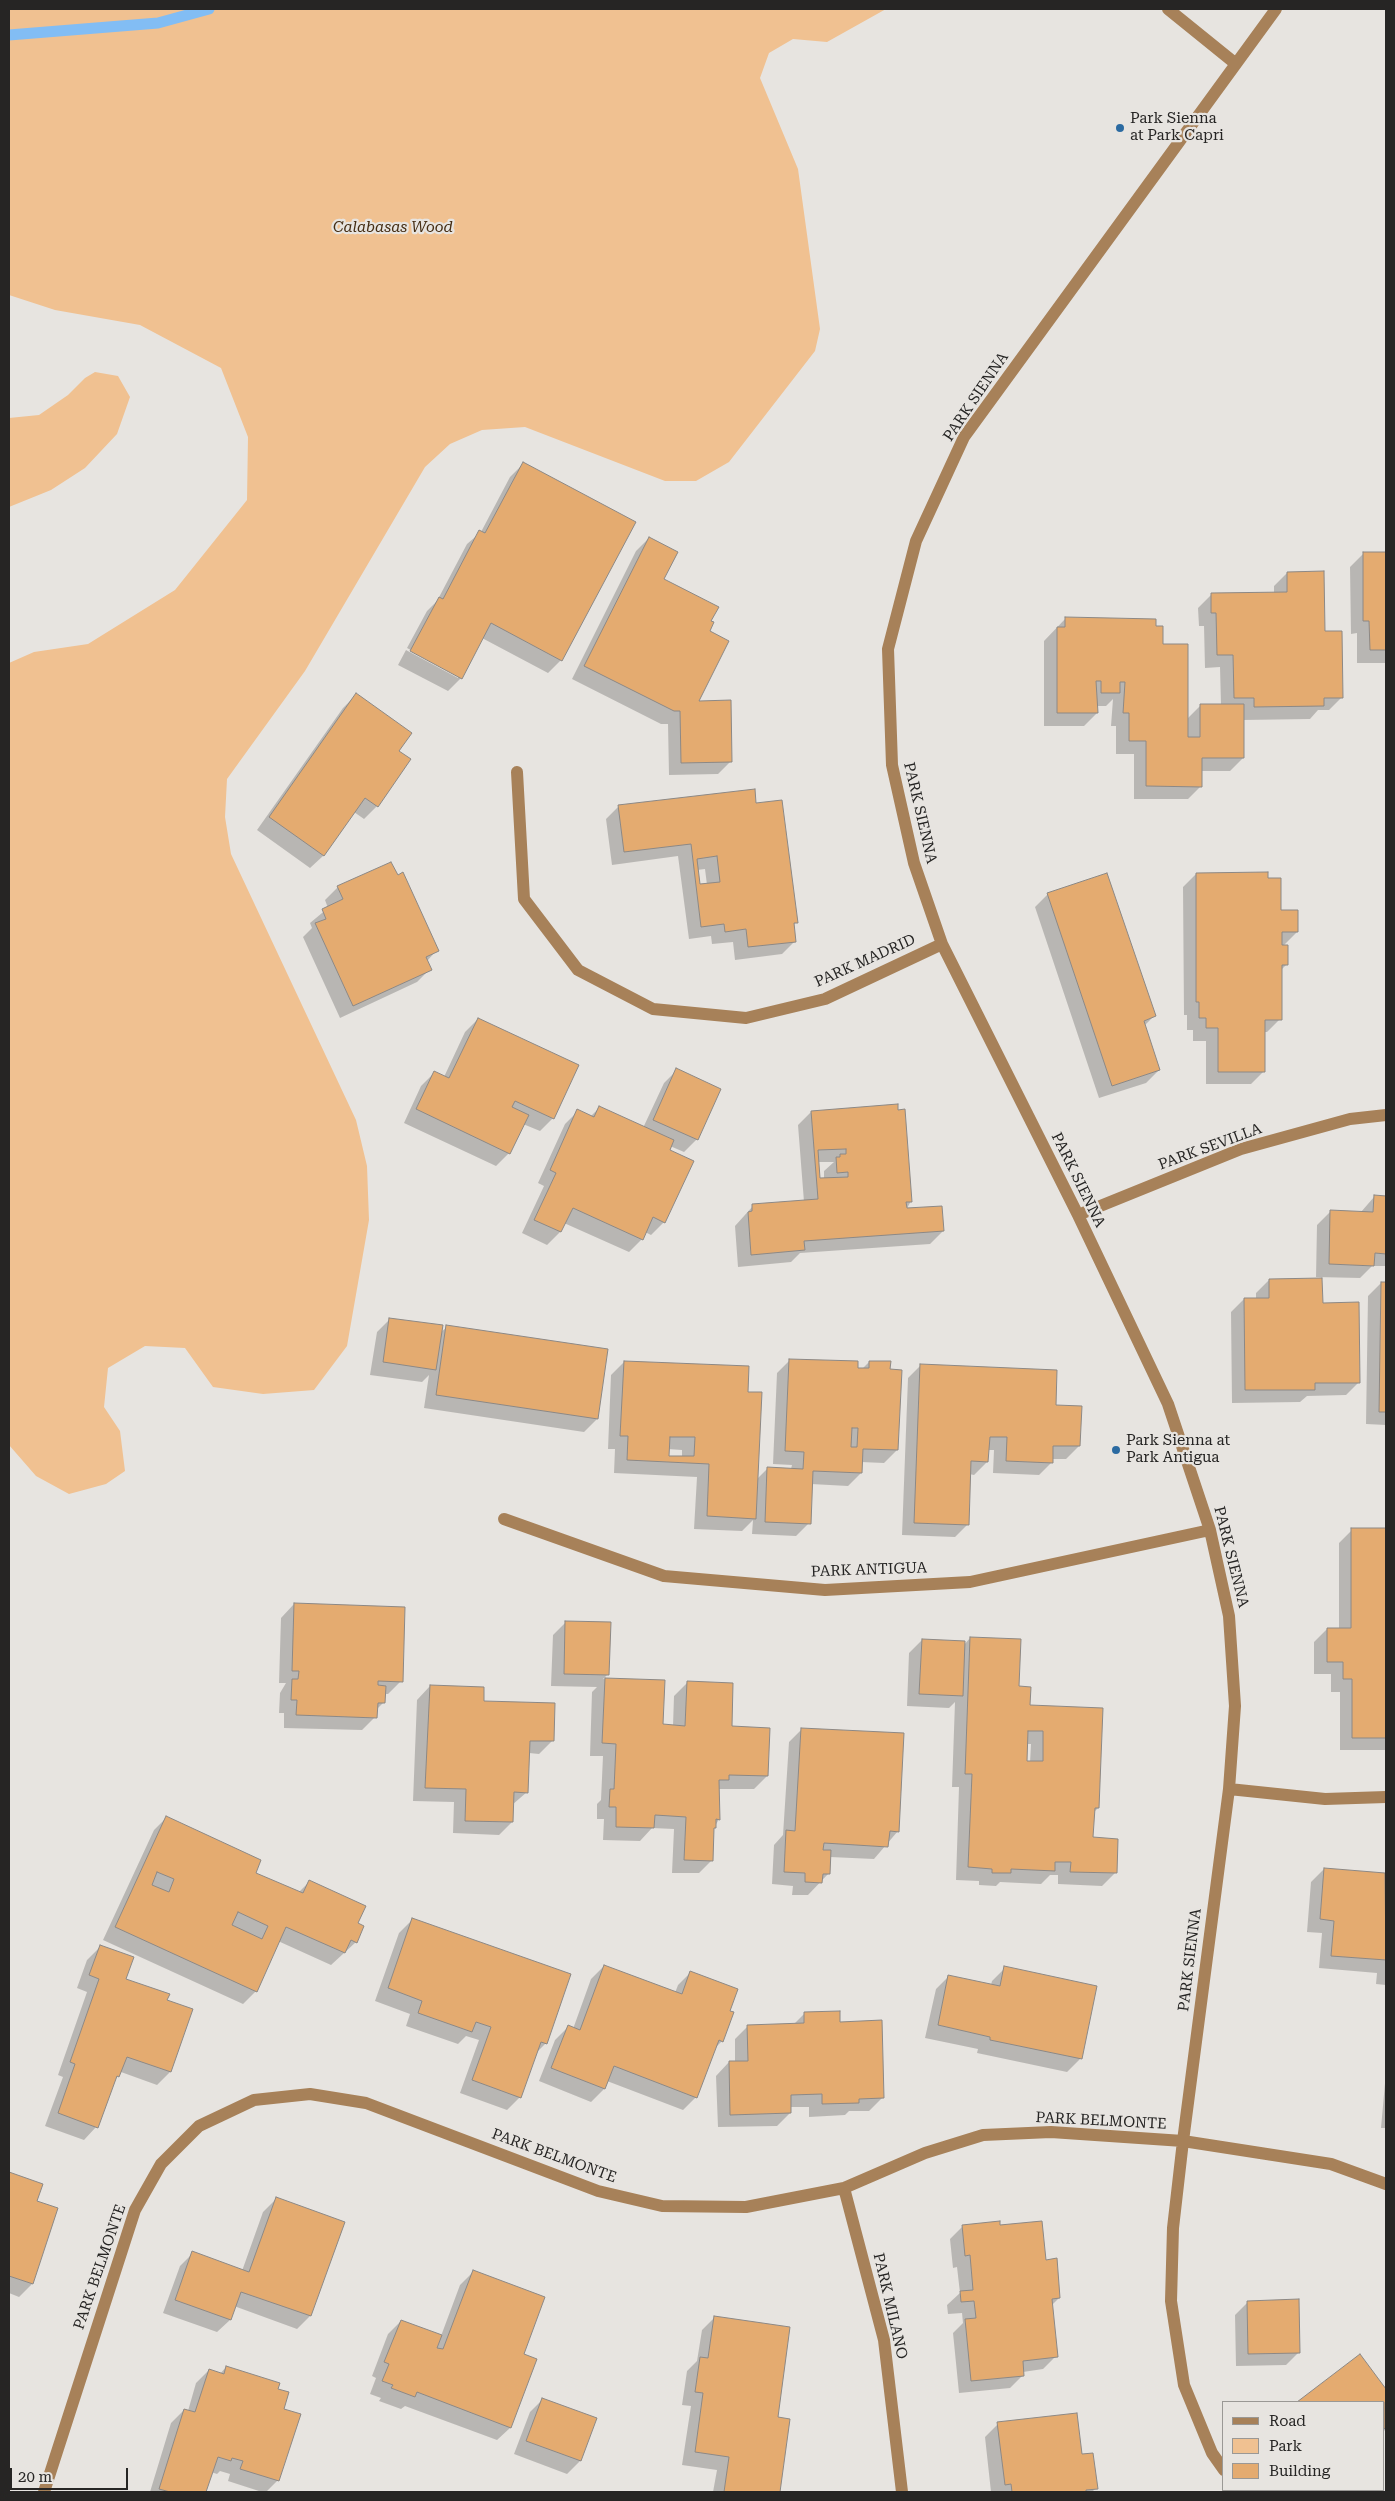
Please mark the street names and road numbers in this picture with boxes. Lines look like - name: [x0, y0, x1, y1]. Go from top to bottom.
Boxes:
- street label: PARK SIENNA: [940, 349, 1012, 445]
- street label: PARK SIENNA: [900, 761, 940, 865]
- street label: PARK MADRID: [812, 931, 918, 991]
- street label: PARK SEVILLA: [1156, 1120, 1264, 1174]
- street label: PARK SIENNA: [1047, 1130, 1109, 1230]
- street label: PARK SIENNA: [1210, 1505, 1252, 1609]
- street label: PARK ANTIGUA: [810, 1559, 928, 1581]
- street label: PARK SIENNA: [1175, 1908, 1205, 2012]
- street label: PARK BELMONTE: [1035, 2109, 1167, 2133]
- street label: PARK BELMONTE: [489, 2125, 619, 2187]
- street label: PARK BELMONTE: [70, 2202, 130, 2332]
- street label: PARK MILANO: [869, 2251, 911, 2361]

